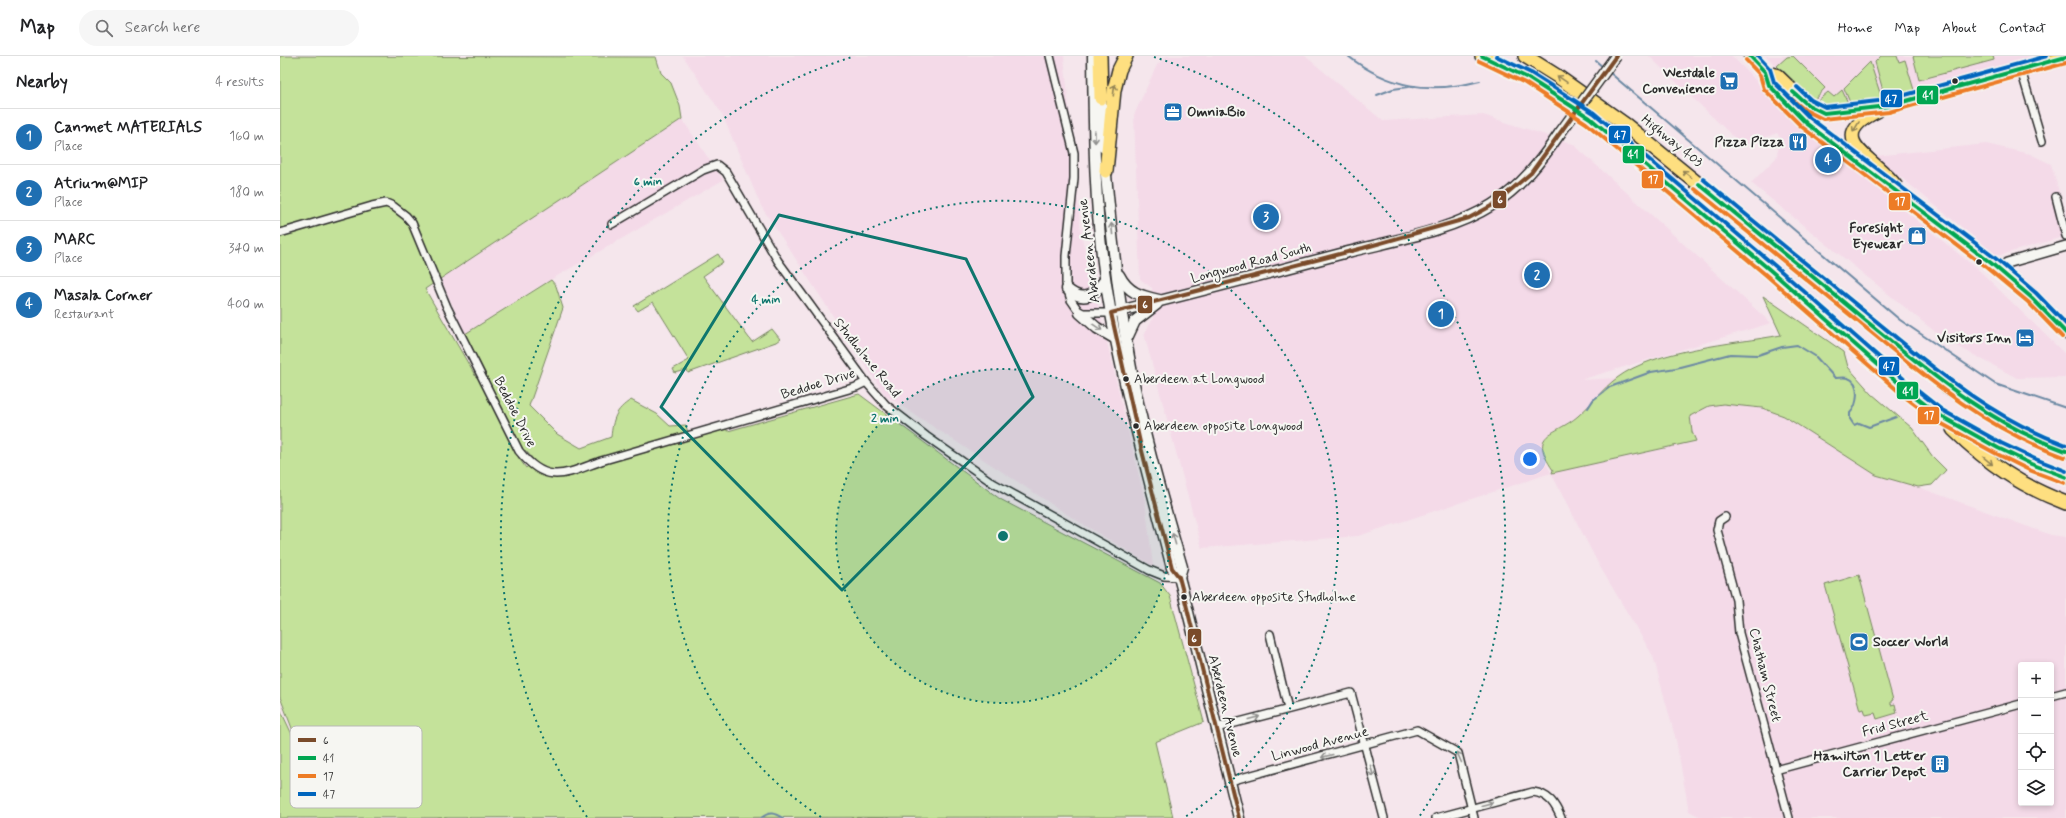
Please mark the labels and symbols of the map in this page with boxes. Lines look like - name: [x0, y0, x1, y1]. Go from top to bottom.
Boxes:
- place label: Westdale Convenience: [1642, 64, 1715, 98]
- supermarket icon: Westdale Convenience: [1718, 70, 1740, 92]
- one-way arrow: [1557, 75, 1568, 83]
- unlabelled marker: [1950, 76, 1960, 86]
- one-way arrow: [1110, 84, 1118, 97]
- line badge: 41: [1916, 85, 1939, 105]
- line badge: 47: [1880, 89, 1903, 108]
- text: 41: [1922, 89, 1934, 103]
- text: 47: [1885, 93, 1897, 107]
- office icon: OmniaBio: [1162, 101, 1184, 123]
- place label: OmniaBio: [1187, 103, 1246, 121]
- street label: Highway 403: [1636, 111, 1707, 173]
- one-way arrow: [1852, 121, 1860, 133]
- line badge: 47: [1608, 125, 1631, 144]
- text: 47: [1614, 129, 1626, 143]
- one-way arrow: [1091, 130, 1098, 143]
- restaurant icon: Pizza Pizza: [1787, 131, 1809, 153]
- place label: Pizza Pizza: [1715, 133, 1784, 151]
- line badge: 41: [1622, 145, 1645, 164]
- pin: 4: [1815, 145, 1841, 175]
- text: 41: [1627, 148, 1639, 162]
- line badge: 17: [1641, 170, 1664, 189]
- one-way arrow: [1682, 170, 1693, 179]
- text: 17: [1648, 173, 1659, 187]
- text: 6 min: [634, 174, 662, 190]
- line badge: 6: [1492, 190, 1507, 209]
- line badge: 17: [1888, 192, 1911, 211]
- text: 6: [1497, 193, 1503, 207]
- text: 17: [1895, 195, 1906, 209]
- street label: Aberdeen Avenue: [1074, 197, 1104, 304]
- pin: 3: [1253, 202, 1279, 232]
- place label: Foresight Eyewear: [1849, 219, 1903, 253]
- one-way arrow: [1108, 223, 1116, 236]
- shop icon: Foresight Eyewear: [1906, 225, 1928, 247]
- street label: Longwood Road South: [1189, 238, 1314, 289]
- unlabelled marker: [1974, 257, 1984, 267]
- pin: 2: [1524, 260, 1550, 290]
- text: 4 min: [751, 292, 781, 308]
- line badge: 6: [1137, 295, 1153, 314]
- text: 6: [1142, 298, 1148, 312]
- pin: 1: [1428, 299, 1454, 329]
- street label: Studholme Road: [829, 314, 905, 402]
- one-way arrow: [1091, 323, 1102, 331]
- hotel icon: Visitors Inn: [2014, 327, 2036, 349]
- place label: Visitors Inn: [1937, 329, 2011, 347]
- line badge: 47: [1878, 356, 1900, 376]
- text: 47: [1883, 360, 1895, 374]
- street label: Beddoe Drive: [779, 364, 857, 404]
- place label: Aberdeen at Longwood: [1134, 371, 1265, 388]
- street label: Beddoe Drive: [490, 374, 540, 450]
- marker: Aberdeen at Longwood: [1121, 374, 1131, 384]
- line badge: 41: [1896, 381, 1919, 400]
- text: 41: [1902, 385, 1914, 399]
- line badge: 17: [1917, 406, 1940, 425]
- text: 17: [1924, 409, 1935, 423]
- text: 2 min: [871, 411, 899, 427]
- place label: Aberdeen opposite Longwood: [1144, 418, 1303, 435]
- marker: Aberdeen opposite Longwood: [1131, 421, 1141, 431]
- your location: [1520, 449, 1540, 469]
- one-way arrow: [1983, 456, 1994, 465]
- centre of rings: [996, 529, 1010, 543]
- one-way arrow: [1170, 533, 1177, 546]
- place label: Aberdeen opposite Studholme: [1192, 589, 1356, 606]
- marker: Aberdeen opposite Studholme: [1179, 592, 1189, 602]
- street label: Chatham Street: [1745, 626, 1785, 724]
- line badge: 6: [1187, 628, 1202, 647]
- sports icon: Soccer World: [1848, 631, 1870, 653]
- text: 6: [1191, 632, 1197, 646]
- place label: Soccer World: [1873, 633, 1948, 651]
- street label: Aberdeen Avenue: [1204, 653, 1247, 759]
- street label: Frid Street: [1860, 706, 1931, 741]
- one-way arrow: [1247, 714, 1260, 721]
- street label: Linwood Avenue: [1270, 722, 1370, 766]
- legend: [290, 726, 422, 808]
- text: 6: [323, 734, 329, 748]
- place label: Hamilton 1 Letter Carrier Depot: [1814, 747, 1927, 781]
- one-way arrow: [1454, 751, 1462, 763]
- text: 41: [323, 752, 334, 766]
- one-way arrow: [1321, 752, 1334, 760]
- building icon: Hamilton 1 Letter Carrier Depot: [1929, 753, 1951, 775]
- one-way arrow: [1369, 765, 1376, 778]
- text: 17: [323, 770, 334, 784]
- text: 47: [323, 788, 335, 802]
- one-way arrow: [1480, 800, 1493, 807]

